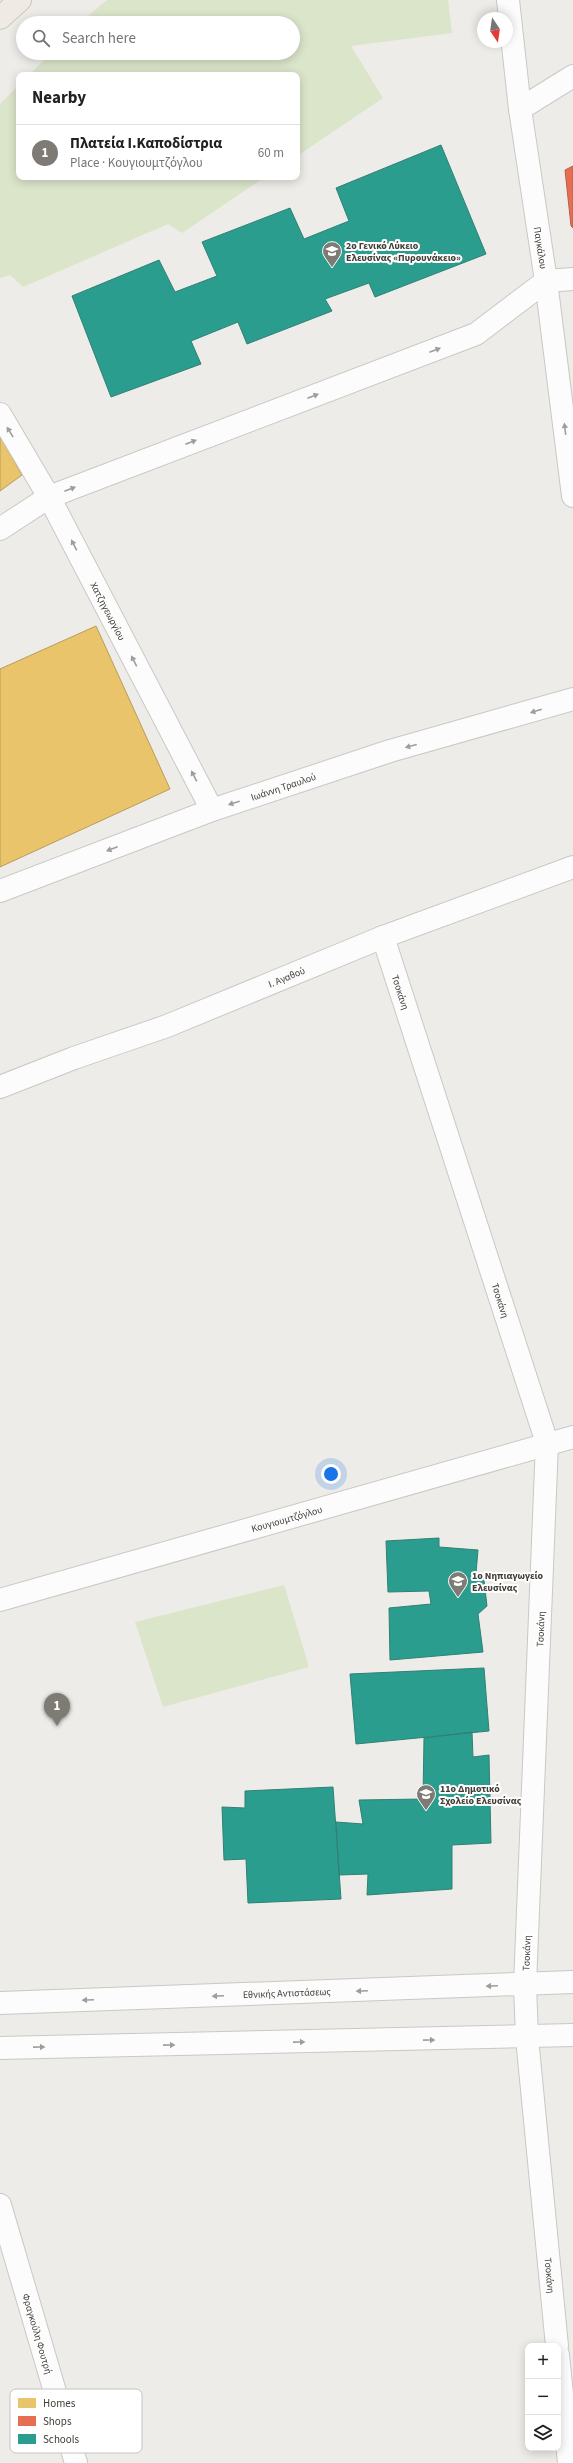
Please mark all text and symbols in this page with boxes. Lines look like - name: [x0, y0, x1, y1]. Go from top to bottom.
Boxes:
- north arrow: [477, 12, 513, 48]
- search box: [16, 16, 300, 60]
- icon: search: [30, 27, 52, 49]
- text: Search here: [62, 28, 136, 49]
- text: Nearby: [32, 86, 86, 110]
- text: Πλατεία Ι.Καποδίστρια: [70, 133, 222, 154]
- text: 1: [42, 144, 48, 162]
- text: 60 m: [258, 144, 284, 162]
- text: Place · Κουγιουμτζόγλου: [70, 154, 203, 172]
- street label: Παγκάλου: [530, 226, 550, 270]
- place label: 2ο Γενικό Λύκειο Ελευσίνας «Πυρουνάκειο»: [346, 239, 461, 265]
- school or university icon: 2ο Γενικό Λύκειο Ελευσίνας «Πυρουνάκειο»: [321, 240, 343, 268]
- one-way arrow: [429, 346, 441, 352]
- one-way arrow: [307, 392, 319, 398]
- one-way arrow: [562, 423, 568, 435]
- one-way arrow: [7, 426, 14, 438]
- one-way arrow: [186, 439, 197, 445]
- one-way arrow: [65, 486, 77, 492]
- one-way arrow: [71, 539, 77, 551]
- street label: Χατζηγεωργίου: [86, 580, 129, 643]
- one-way arrow: [131, 655, 137, 666]
- one-way arrow: [529, 708, 541, 714]
- one-way arrow: [404, 743, 416, 749]
- one-way arrow: [190, 770, 197, 782]
- street label: Ιωάννη Τραυλού: [249, 770, 318, 805]
- one-way arrow: [227, 800, 239, 806]
- one-way arrow: [105, 846, 117, 852]
- street label: Ι. Αγαθού: [266, 964, 307, 992]
- street label: Τσοκάνη: [388, 973, 412, 1012]
- street label: Τσοκάνη: [488, 1281, 512, 1320]
- your location: [321, 1464, 341, 1484]
- street label: Κουγιουμτζόγλου: [250, 1503, 324, 1536]
- place label: 1ο Νηπιαγωγείο Ελευσίνας: [472, 1569, 544, 1595]
- school or university icon: 1ο Νηπιαγωγείο Ελευσίνας: [447, 1570, 469, 1598]
- street label: Τσοκάνη: [533, 1611, 549, 1647]
- pin: 1: [44, 1693, 70, 1726]
- place label: 11ο Δημοτικό Σχολείο Ελευσίνας: [440, 1782, 522, 1808]
- school or university icon: 11ο Δημοτικό Σχολείο Ελευσίνας: [415, 1783, 437, 1811]
- street label: Τσοκάνη: [519, 1935, 535, 1971]
- one-way arrow: [485, 1983, 498, 1989]
- street label: Εθνικής Αντιστάσεως: [243, 1985, 332, 2002]
- one-way arrow: [356, 1987, 368, 1994]
- one-way arrow: [211, 1993, 224, 1999]
- one-way arrow: [82, 1997, 94, 2004]
- one-way arrow: [423, 2036, 435, 2043]
- one-way arrow: [293, 2039, 306, 2045]
- one-way arrow: [163, 2041, 175, 2048]
- one-way arrow: [33, 2044, 46, 2050]
- street label: Τσοκάνη: [540, 2257, 558, 2294]
- street label: Φραγκούλη Φουτρή: [18, 2292, 55, 2376]
- map controls: [525, 2343, 561, 2451]
- button: +: [525, 2343, 561, 2379]
- button: −: [525, 2379, 561, 2415]
- legend: [10, 2389, 142, 2453]
- text: Homes: [43, 2396, 76, 2411]
- text: Shops: [43, 2414, 72, 2429]
- button: layers: [525, 2415, 561, 2451]
- text: Schools: [43, 2432, 80, 2447]

